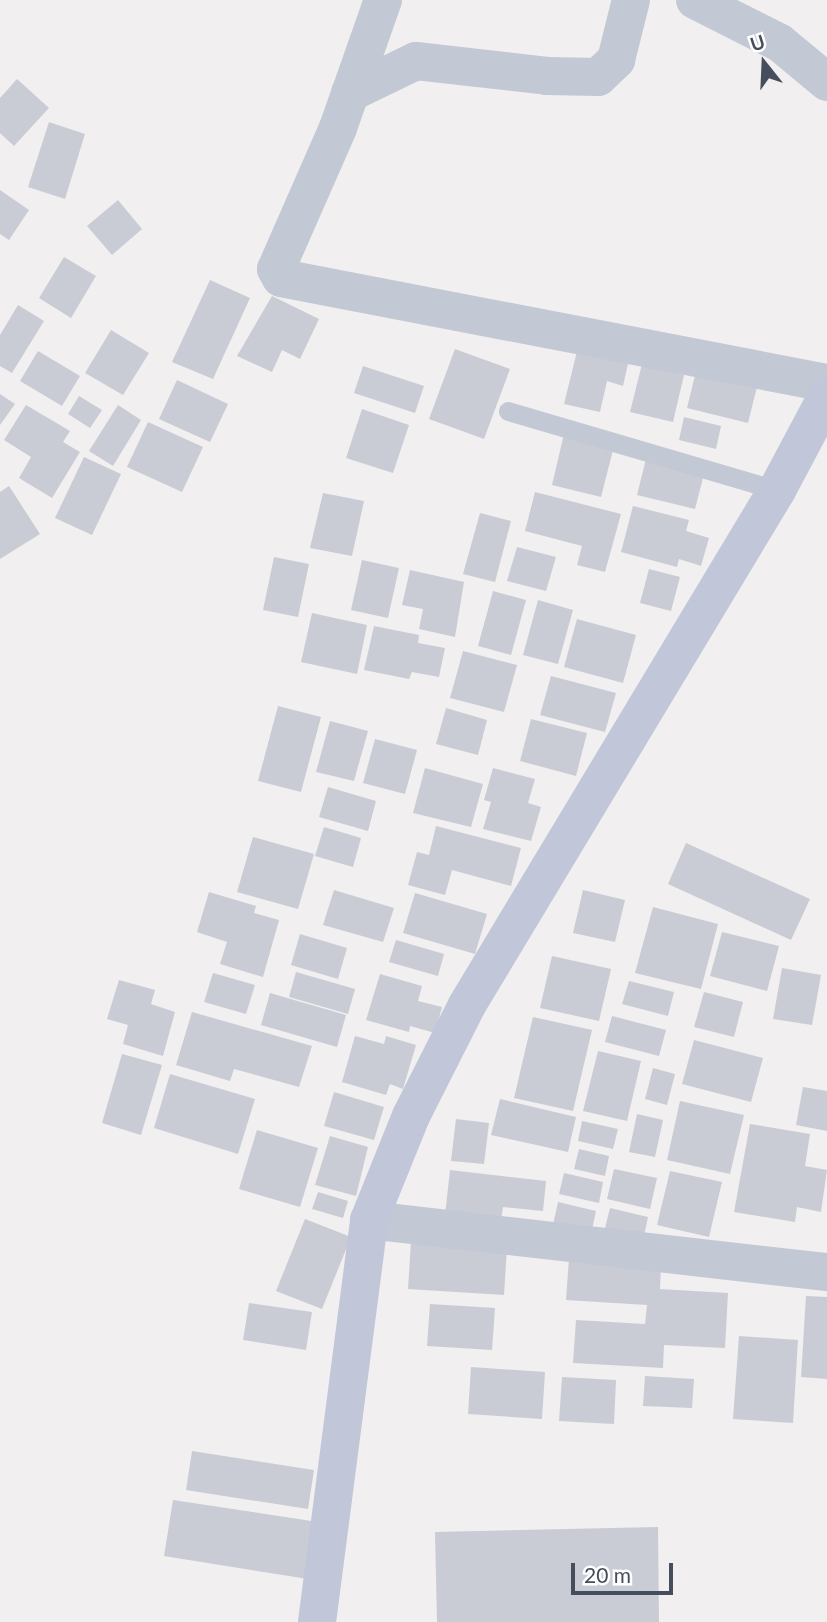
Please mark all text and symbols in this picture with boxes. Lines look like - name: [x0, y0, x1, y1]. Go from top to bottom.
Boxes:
- north arrow: [729, 28, 799, 98]
- text: U: [747, 29, 768, 56]
- scale bar: [575, 1548, 676, 1592]
- text: 20 m: [584, 1562, 631, 1587]

